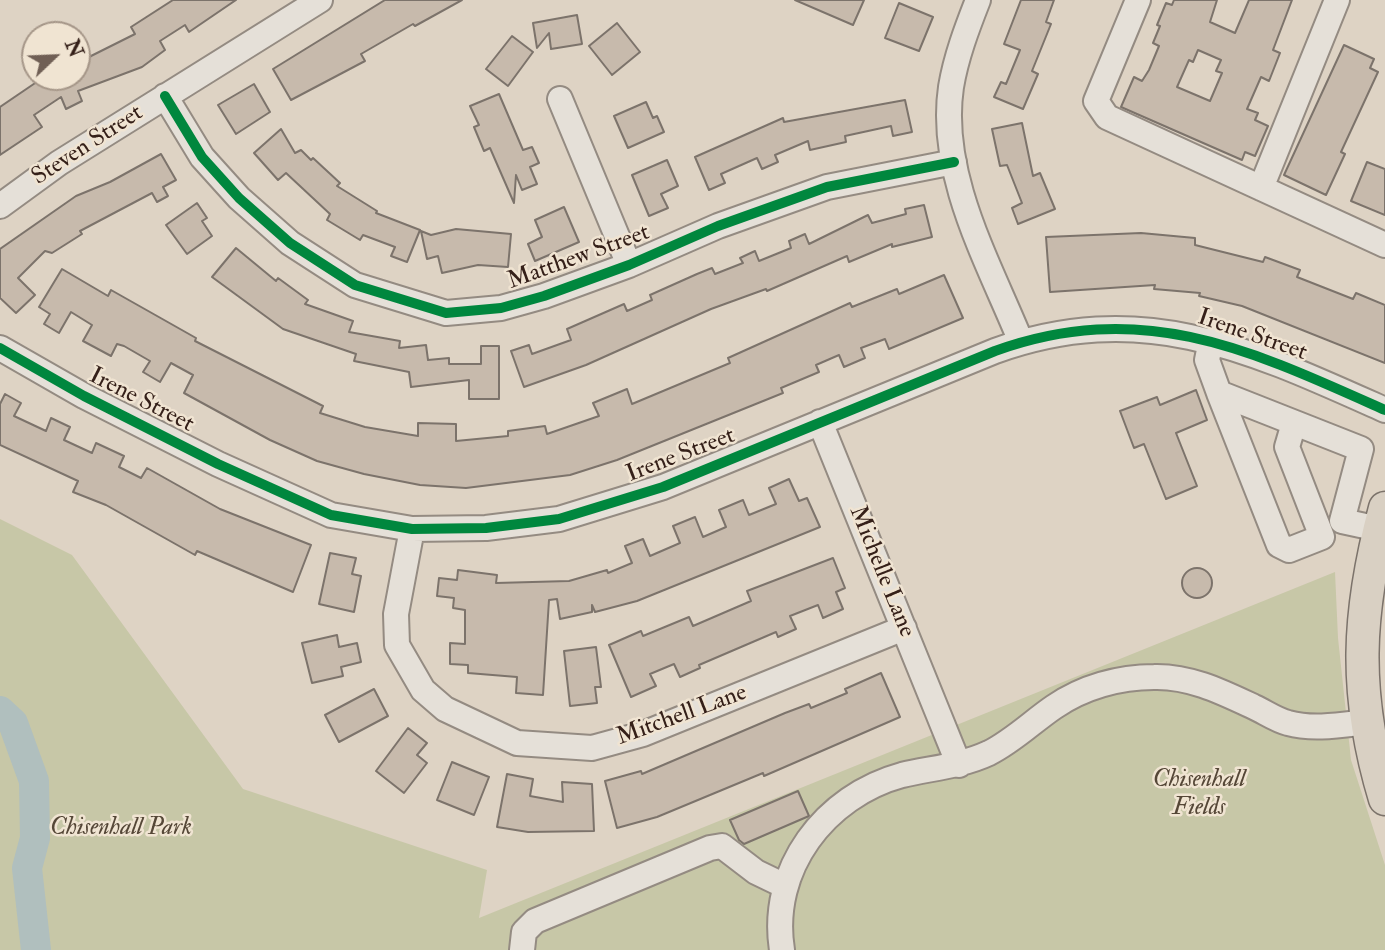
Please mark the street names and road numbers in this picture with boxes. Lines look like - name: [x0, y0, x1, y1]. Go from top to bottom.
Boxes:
- street label: Steven Street: [27, 99, 149, 193]
- street label: Matthew Street: [504, 219, 654, 297]
- street label: Irene Street: [1193, 304, 1311, 368]
- street label: Irene Street: [84, 362, 198, 440]
- street label: Irene Street: [623, 422, 739, 490]
- street label: Michelle Lane: [842, 502, 920, 642]
- street label: Mitchell Lane: [613, 679, 751, 753]

